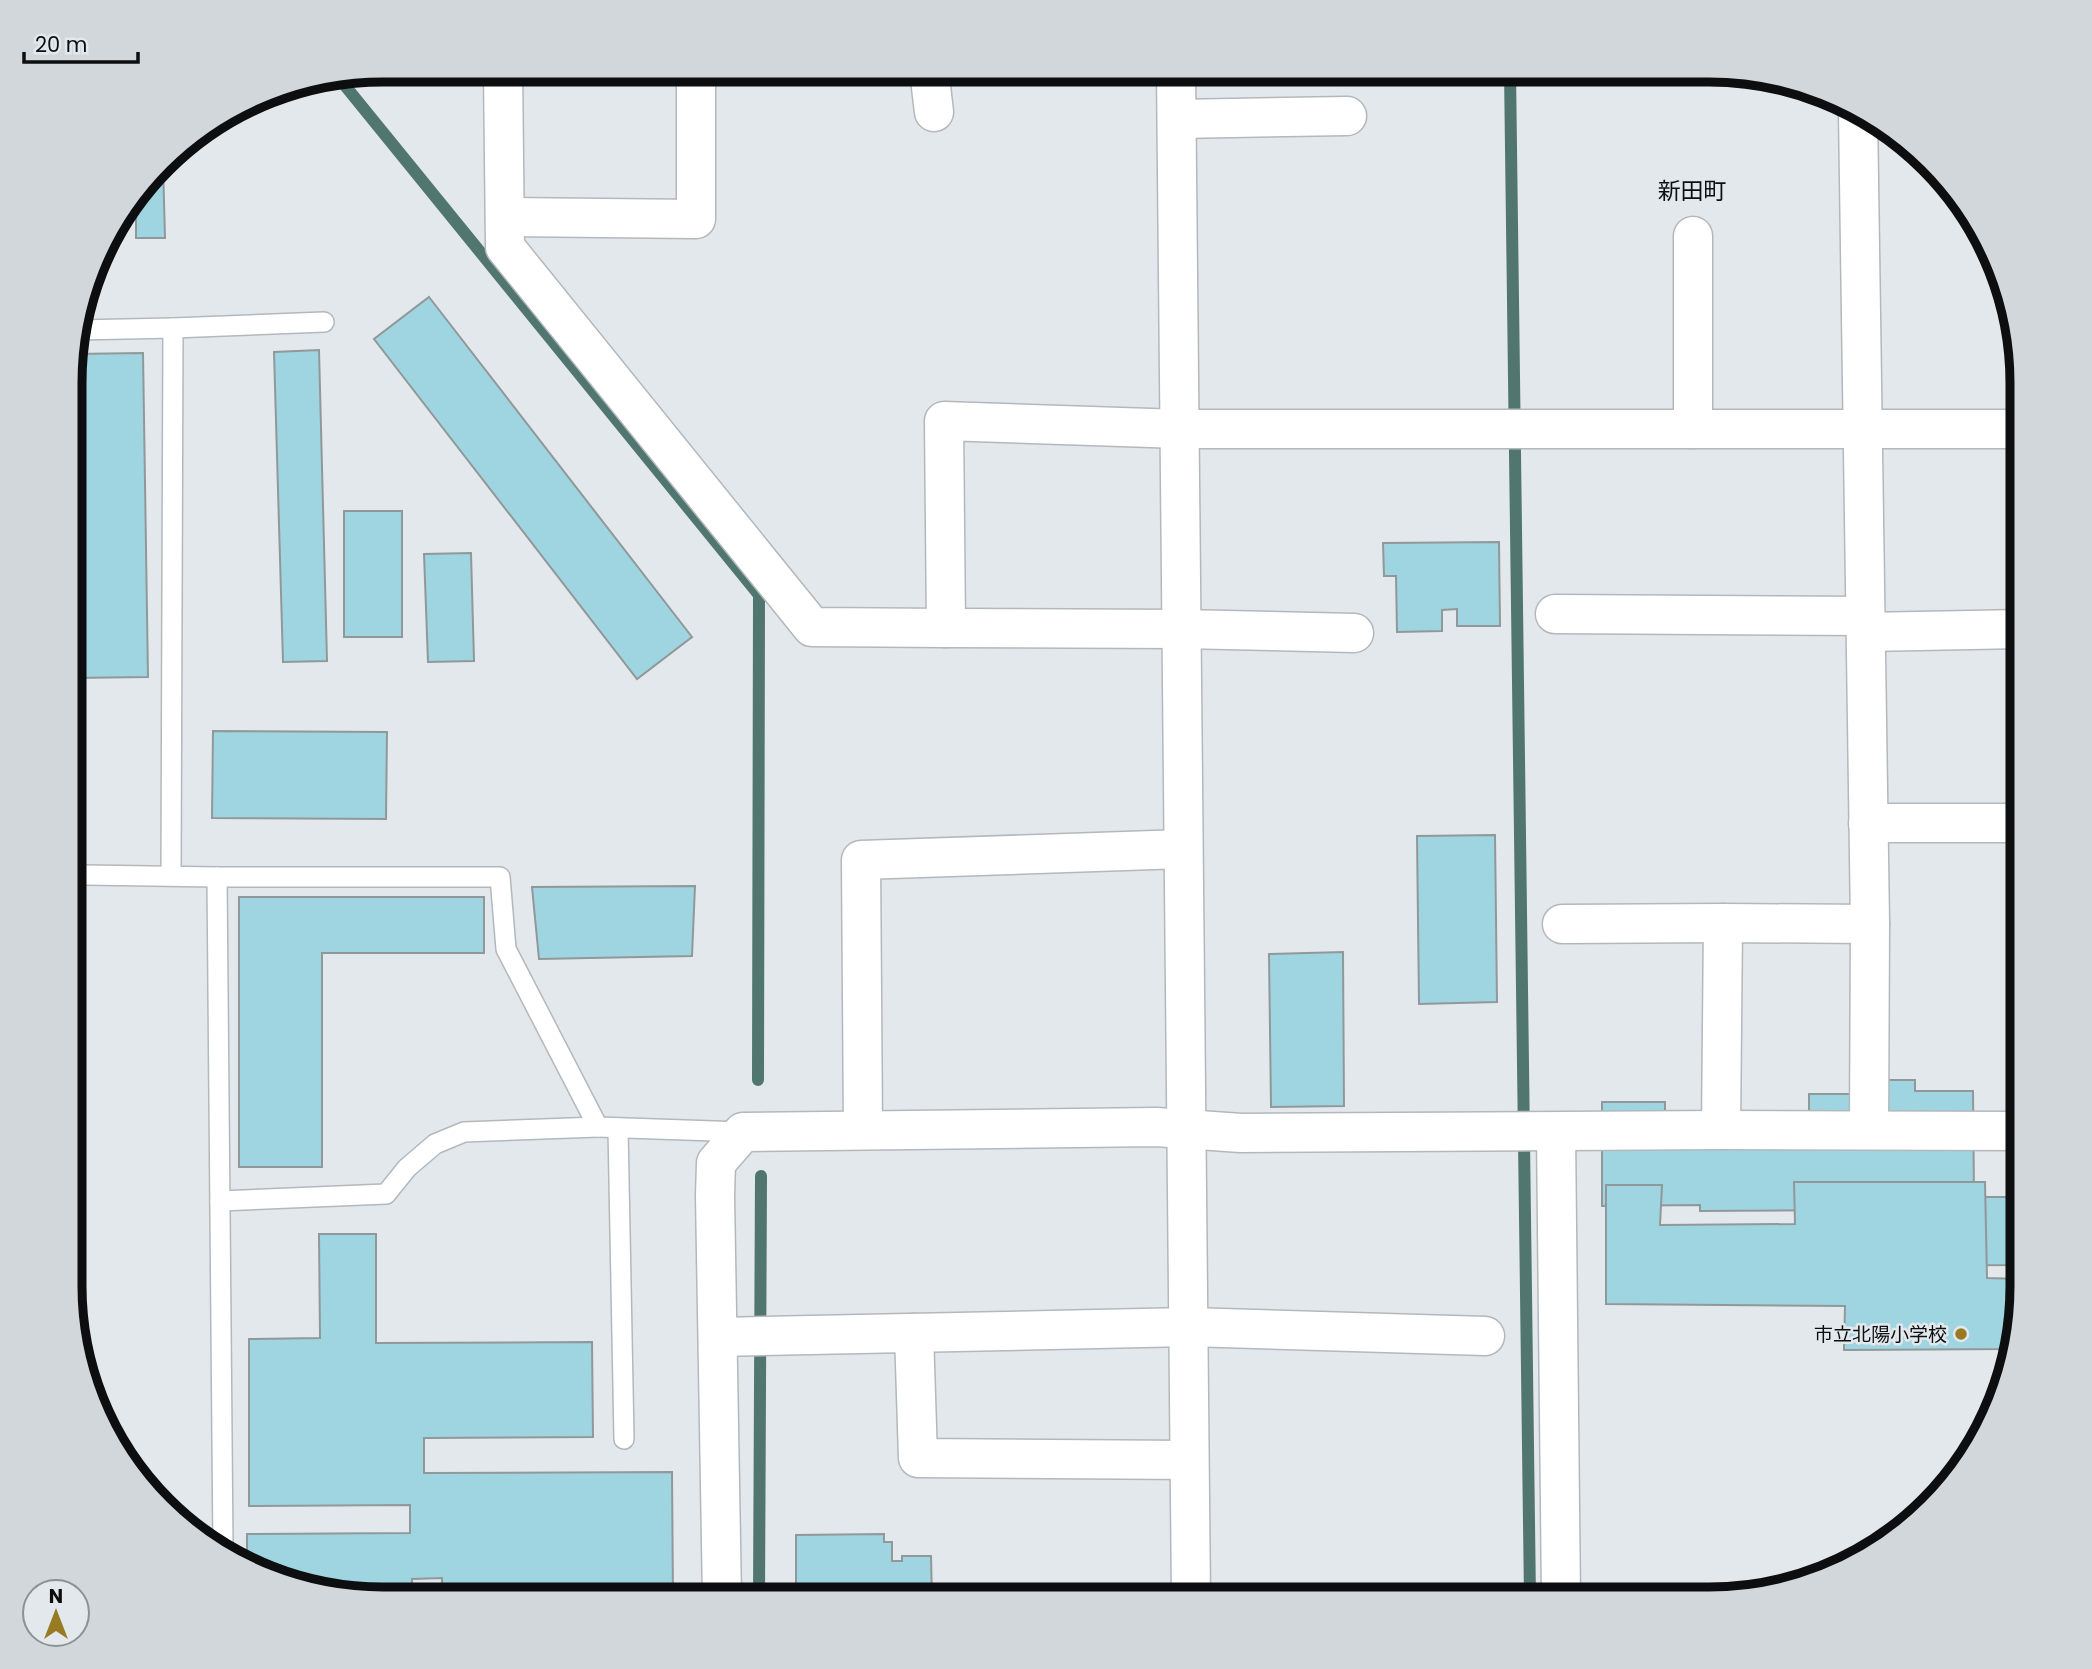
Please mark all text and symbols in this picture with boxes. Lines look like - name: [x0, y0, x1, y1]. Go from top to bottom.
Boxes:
- scale bar: [24, 21, 138, 65]
- text: 20 m: [35, 30, 88, 59]
- district label: 新田町: [1658, 175, 1727, 207]
- place label: 市立北陽小学校: [1814, 1321, 1947, 1348]
- marker: 市立北陽小学校: [1953, 1326, 1969, 1342]
- north arrow: [21, 1578, 91, 1648]
- text: N: [49, 1583, 63, 1610]

